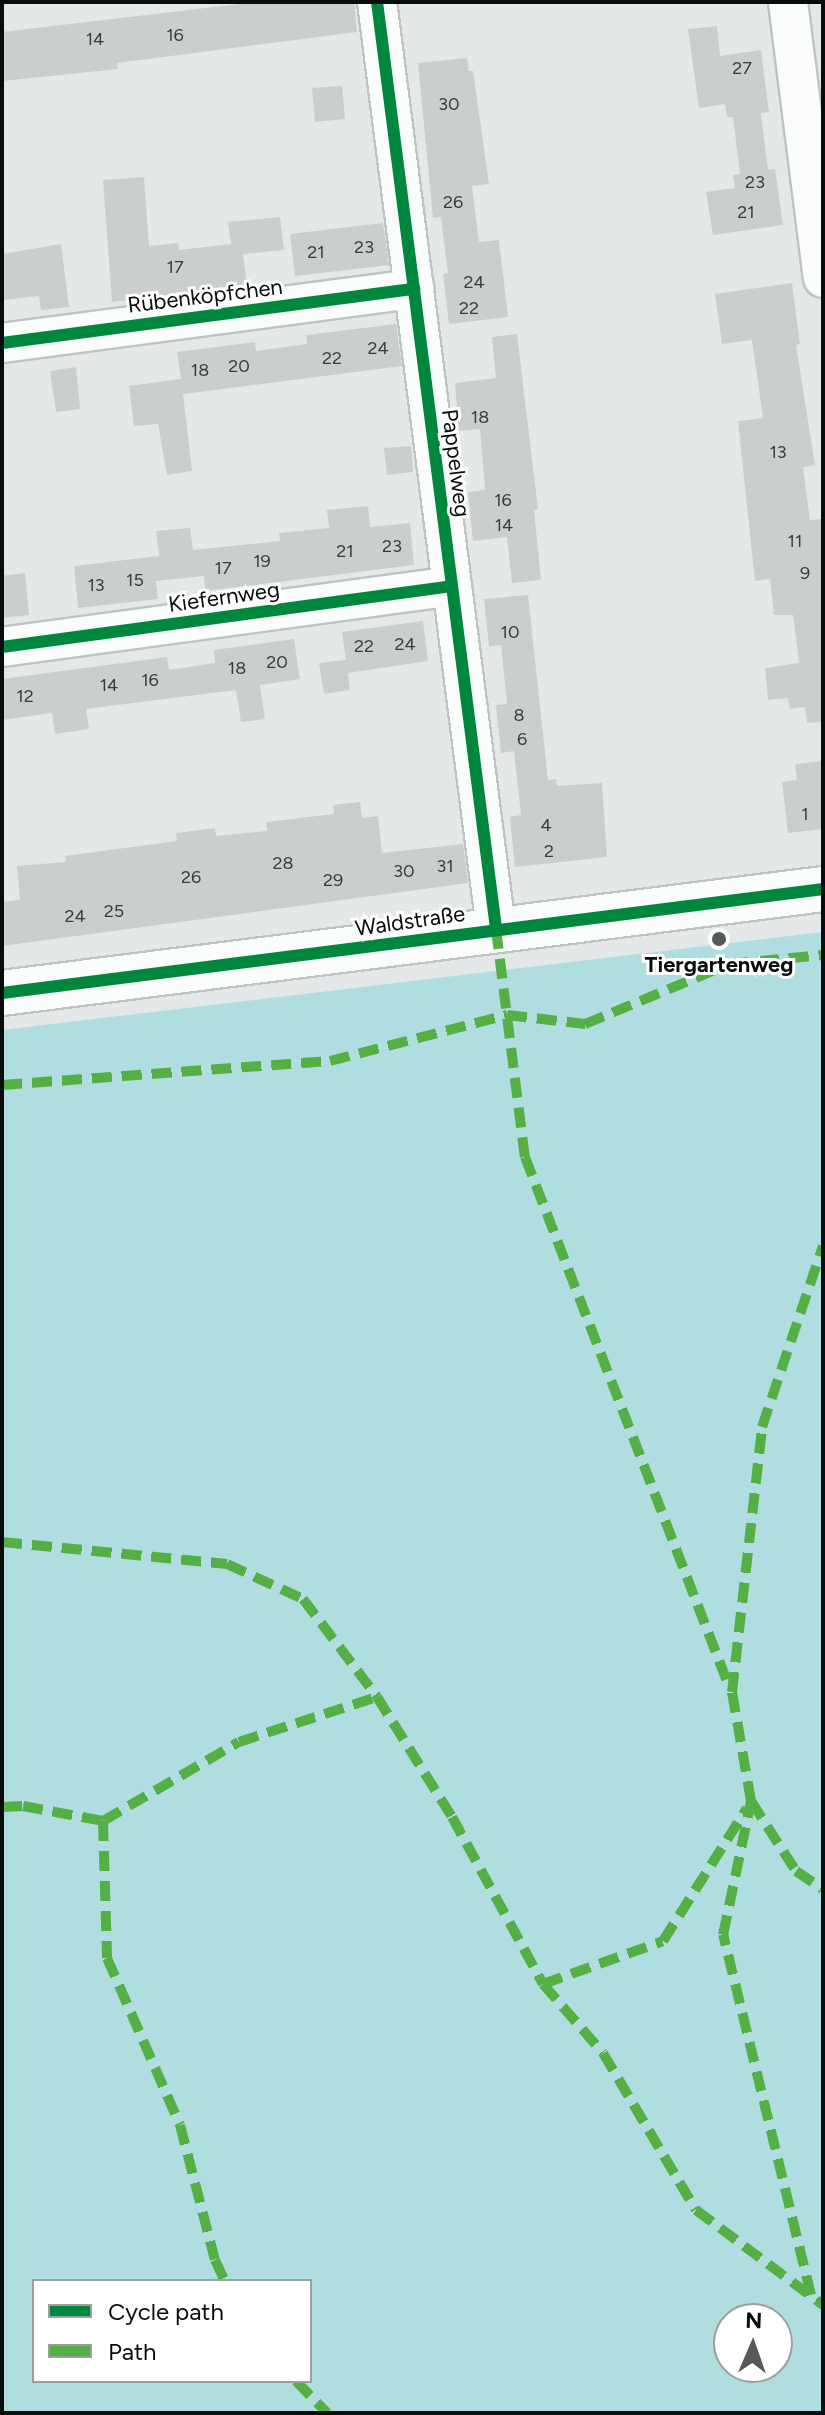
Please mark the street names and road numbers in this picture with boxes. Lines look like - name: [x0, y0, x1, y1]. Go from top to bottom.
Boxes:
- street label: Rübenköpfchen: [126, 273, 284, 319]
- street label: Pappelweg: [436, 408, 476, 518]
- street label: Kiefernweg: [167, 576, 281, 618]
- street label: Waldstraße: [353, 900, 467, 942]

